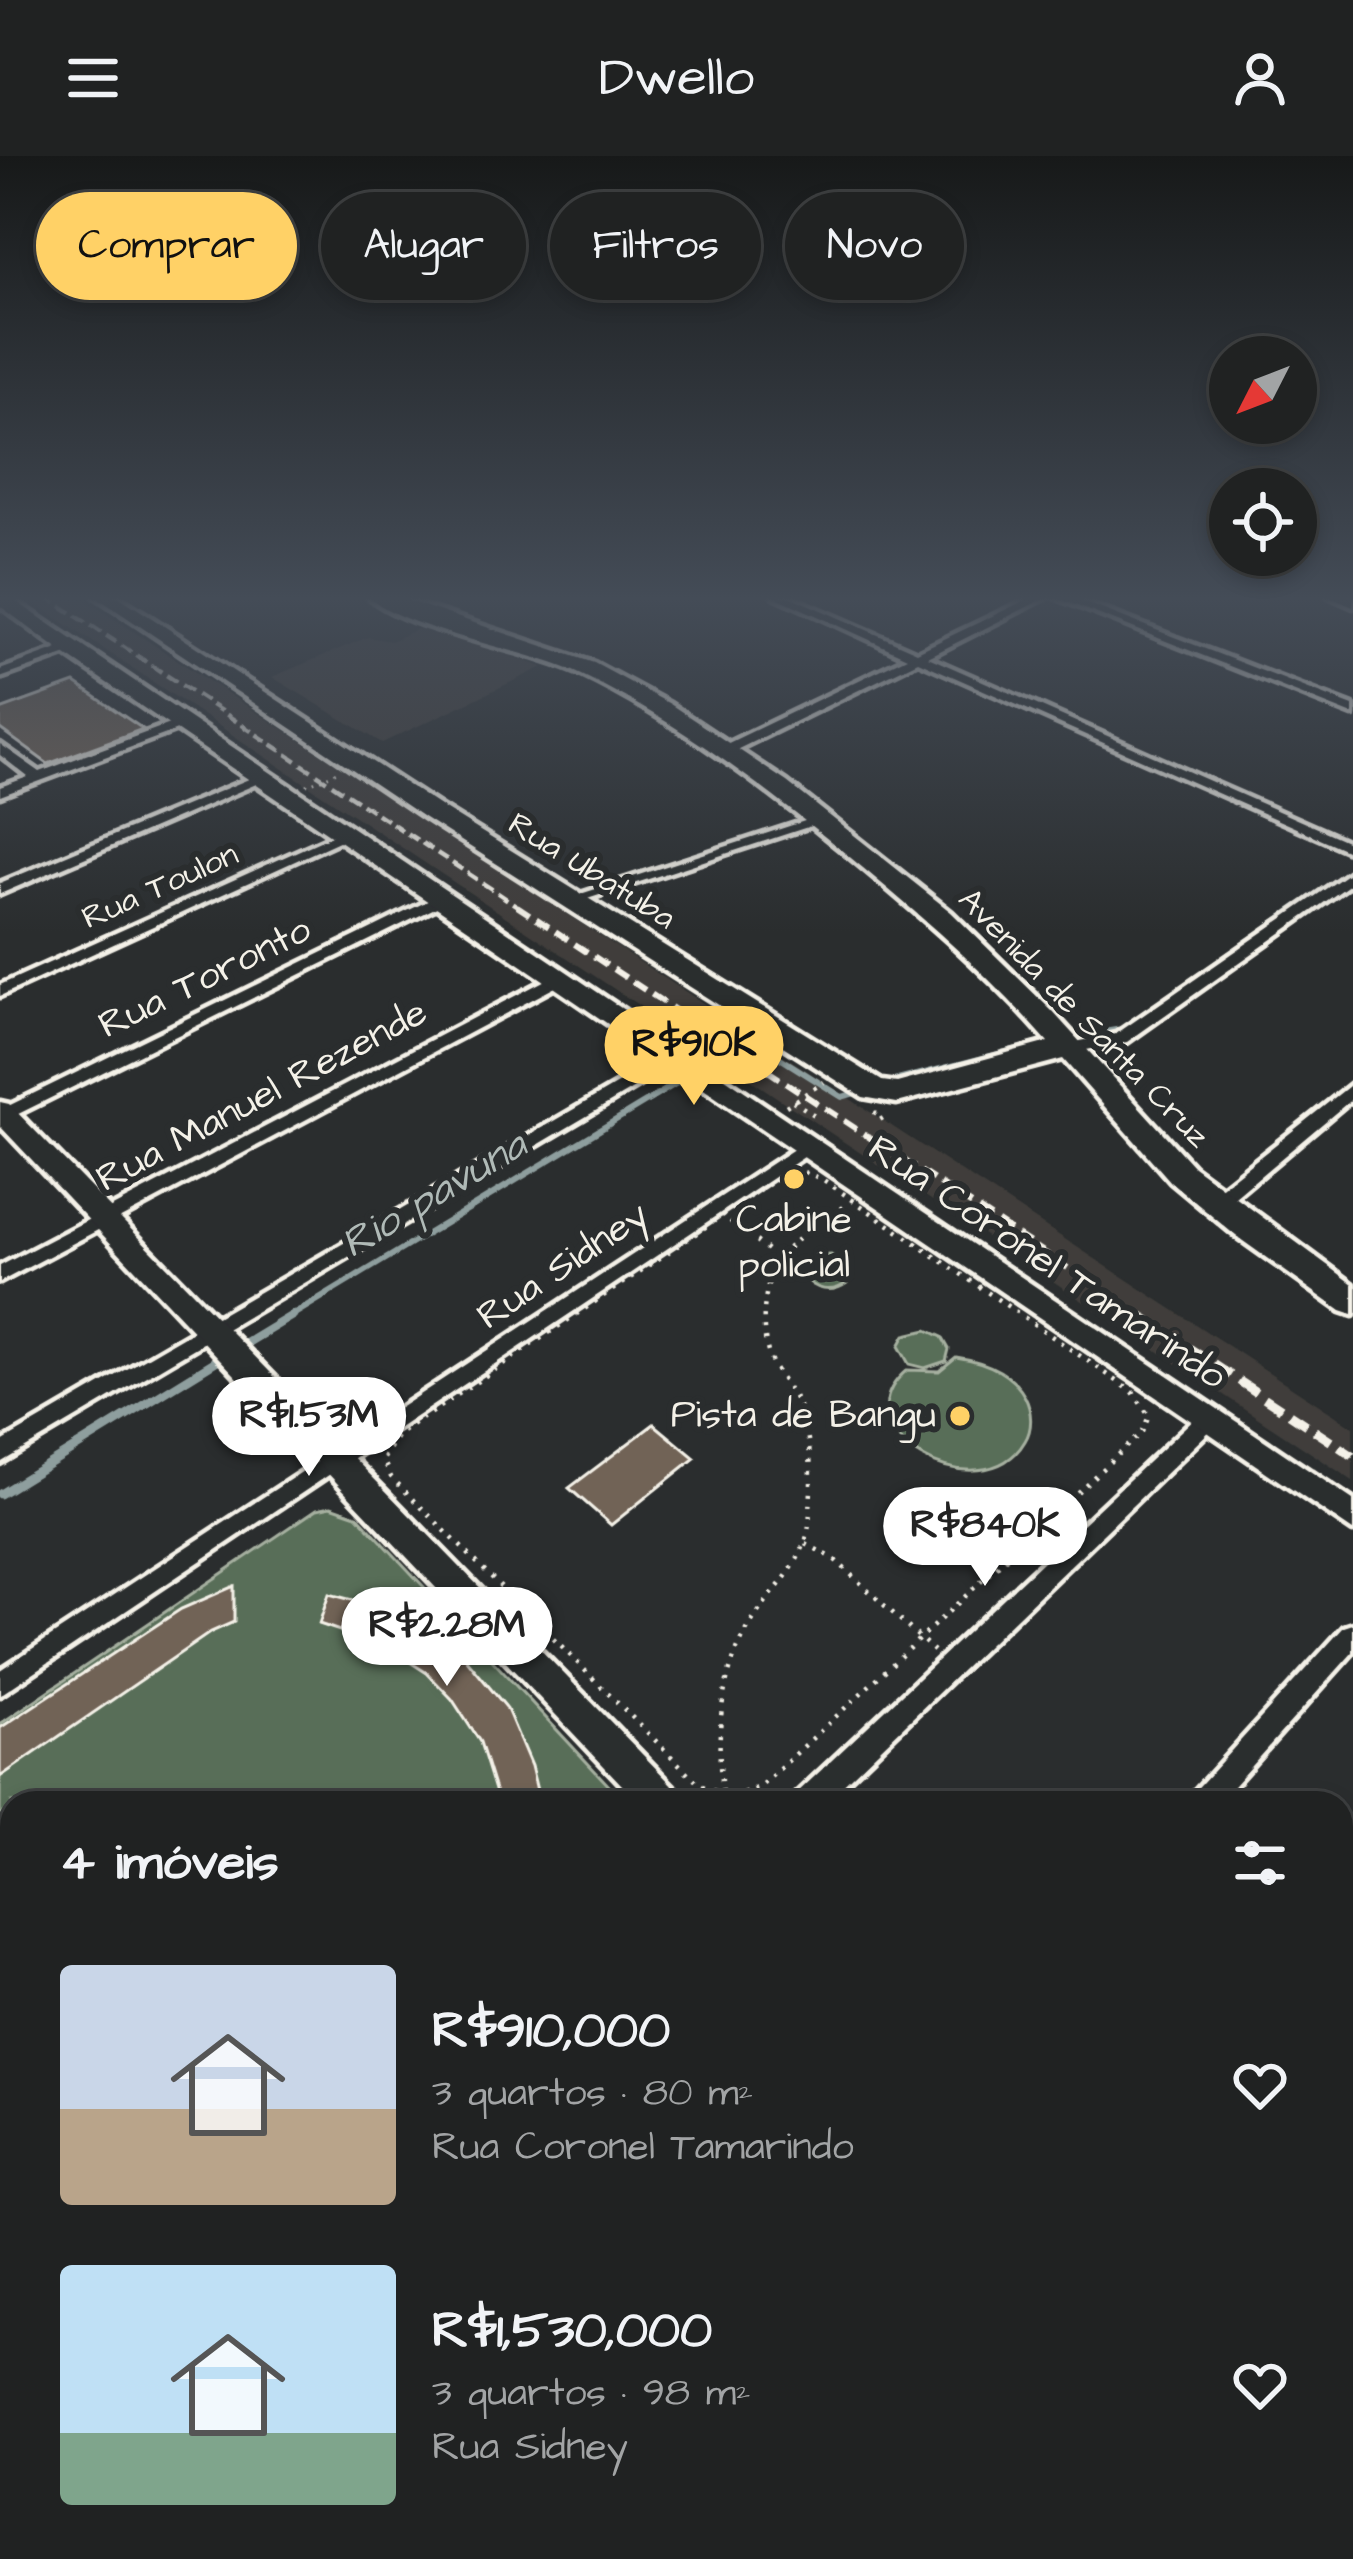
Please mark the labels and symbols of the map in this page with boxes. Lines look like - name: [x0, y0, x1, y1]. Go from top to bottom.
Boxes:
- north arrow: [1209, 336, 1317, 444]
- street label: Rua Ubatuba: [499, 801, 685, 941]
- street label: Rua Toulon: [75, 831, 245, 941]
- street label: Avenida de Santa Cruz: [948, 878, 1221, 1159]
- street label: Rua Toronto: [90, 903, 320, 1053]
- street label: Rua Manuel Rezende: [87, 986, 437, 1206]
- pin: R$910K: [596, 1006, 792, 1108]
- water label: Rio pavuna: [330, 1115, 540, 1273]
- street label: Rua Coronel Tamarindo: [857, 1123, 1237, 1403]
- marker: Cabine policial: [781, 1166, 807, 1192]
- street label: Rua Sidney: [467, 1189, 660, 1344]
- place label: Cabine policial: [736, 1194, 852, 1293]
- pin: R$1.53M: [198, 1377, 420, 1479]
- place label: Pista de Bangu: [671, 1389, 936, 1443]
- marker: Pista de Bangu: [947, 1403, 973, 1429]
- pin: R$840K: [887, 1487, 1083, 1589]
- pin: R$2.28M: [336, 1587, 558, 1689]

